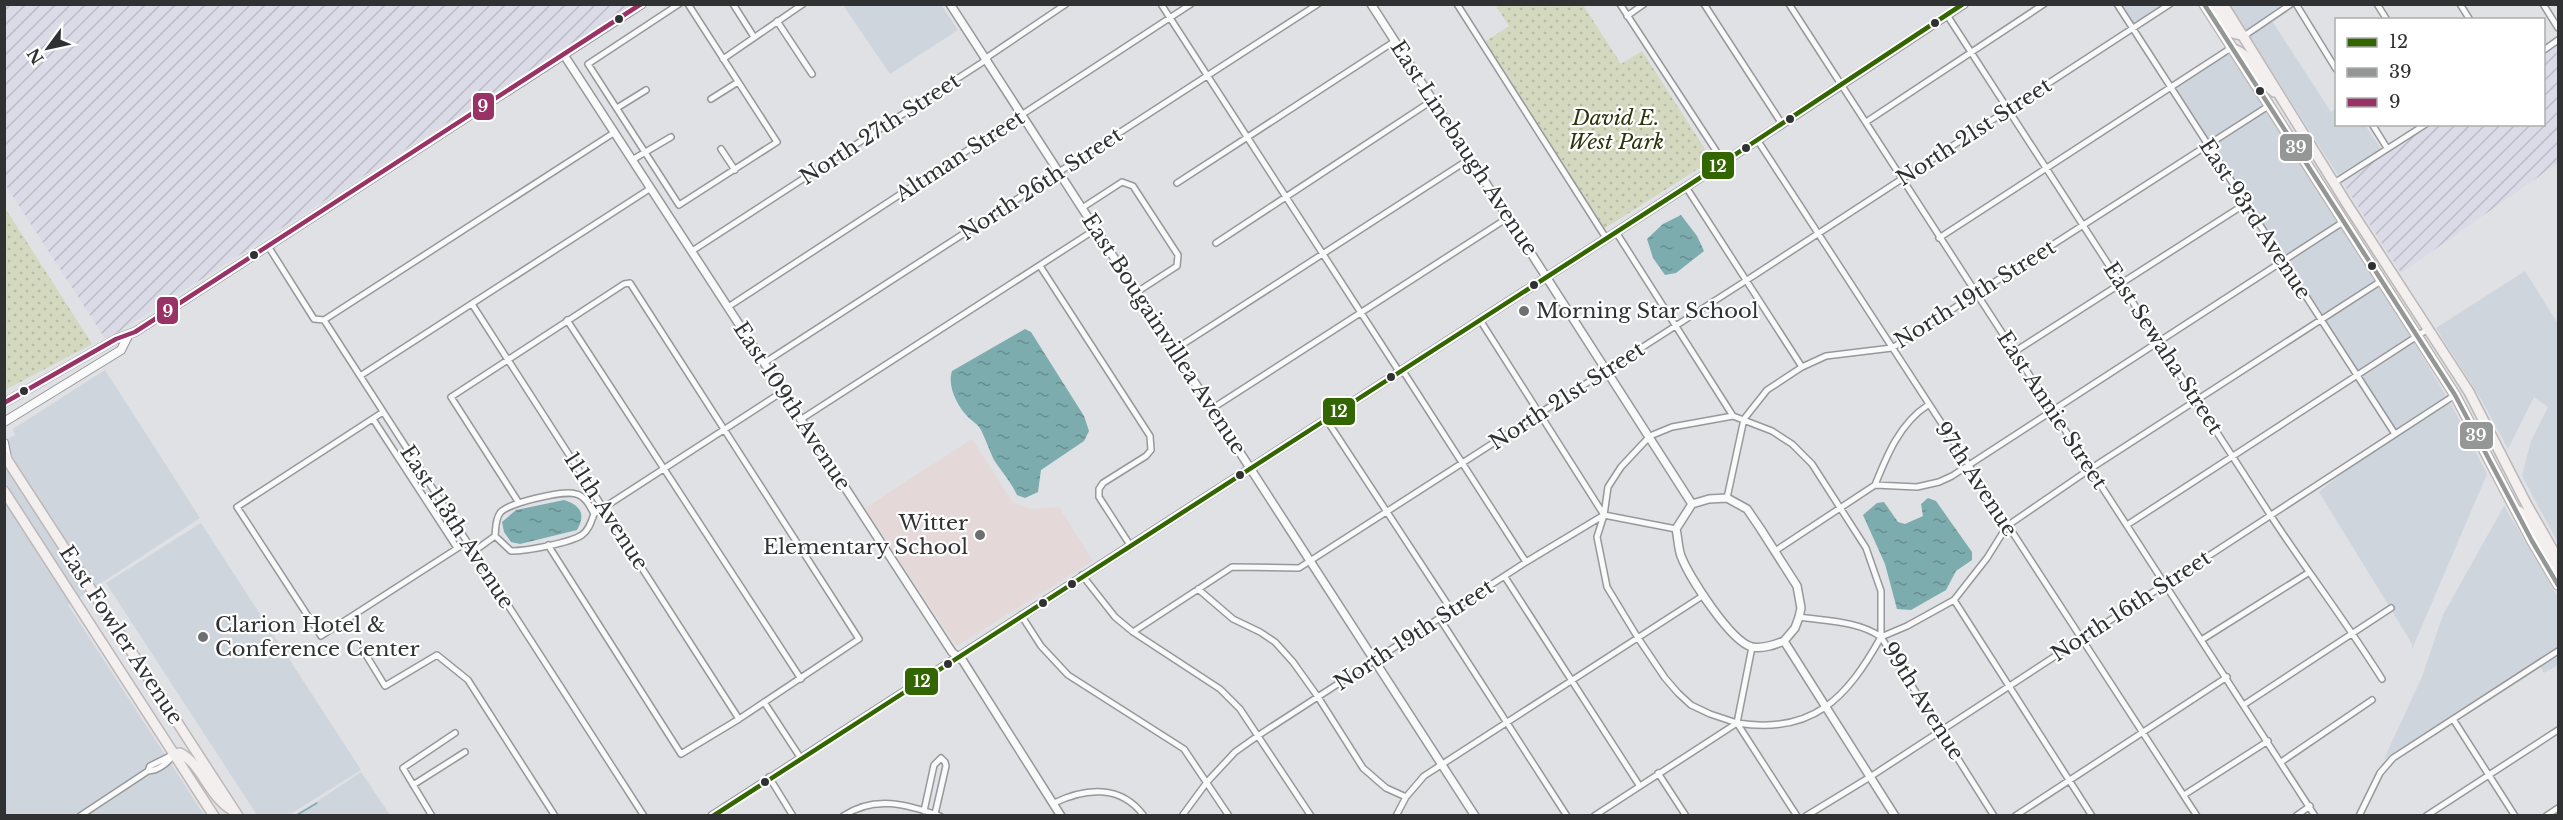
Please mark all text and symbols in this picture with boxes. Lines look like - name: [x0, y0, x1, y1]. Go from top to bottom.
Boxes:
- unlabelled marker: [613, 13, 625, 25]
- unlabelled marker: [1929, 17, 1941, 29]
- north arrow: [18, 18, 78, 78]
- legend: [2335, 18, 2545, 126]
- text: 12: [2389, 31, 2408, 53]
- street label: East Linebaugh Avenue: [1385, 36, 1543, 260]
- text: N: [23, 44, 48, 68]
- text: 39: [2389, 61, 2412, 83]
- street label: North 27th Street: [795, 68, 965, 190]
- street label: North 21st Street: [1892, 72, 2056, 192]
- unlabelled marker: [2254, 85, 2266, 97]
- text: 9: [2389, 91, 2401, 113]
- line badge: 9: [472, 92, 495, 121]
- text: 9: [478, 96, 489, 116]
- street label: Altman Street: [890, 105, 1030, 208]
- park label: David E. West Park: [1568, 105, 1664, 155]
- unlabelled marker: [1784, 113, 1796, 125]
- street label: North 26th Street: [955, 122, 1127, 246]
- line badge: 39: [2279, 133, 2313, 162]
- street label: East 93rd Avenue: [2193, 134, 2317, 304]
- text: 39: [2286, 137, 2307, 157]
- unlabelled marker: [1740, 142, 1752, 154]
- line badge: 12: [1701, 151, 1735, 180]
- text: 12: [1709, 156, 1727, 176]
- street label: East Bougainvillea Avenue: [1076, 209, 1252, 459]
- street label: North 19th Street: [1890, 234, 2060, 354]
- unlabelled marker: [248, 249, 260, 261]
- street label: East Sewaha Street: [2098, 257, 2228, 439]
- unlabelled marker: [2366, 260, 2378, 272]
- unlabelled marker: [1528, 279, 1540, 291]
- line badge: 9: [156, 296, 179, 325]
- place label: Morning Star School: [1536, 298, 1759, 324]
- text: 9: [163, 301, 174, 321]
- marker: Morning Star School: [1517, 304, 1531, 318]
- street label: East 109th Avenue: [728, 317, 856, 495]
- street label: East Annie Street: [1991, 326, 2113, 494]
- street label: North 21st Street: [1485, 336, 1649, 456]
- unlabelled marker: [1385, 371, 1397, 383]
- unlabelled marker: [18, 385, 30, 397]
- line badge: 12: [1322, 397, 1356, 426]
- text: 12: [1330, 401, 1348, 421]
- street label: 97th Avenue: [1929, 417, 2023, 541]
- line badge: 39: [2459, 421, 2494, 450]
- text: 39: [2466, 425, 2487, 445]
- street label: East 113th Avenue: [394, 440, 520, 614]
- street label: 111th Avenue: [558, 447, 654, 575]
- unlabelled marker: [1234, 469, 1246, 481]
- place label: Witter Elementary School: [763, 510, 968, 560]
- marker: Witter Elementary School: [973, 528, 987, 542]
- street label: East Fowler Avenue: [53, 541, 189, 729]
- street label: North 16th Street: [2046, 545, 2216, 667]
- street label: North 19th Street: [1329, 574, 1499, 696]
- unlabelled marker: [1066, 578, 1078, 590]
- unlabelled marker: [1037, 597, 1049, 609]
- place label: Clarion Hotel & Conference Center: [215, 612, 419, 662]
- marker: Clarion Hotel & Conference Center: [196, 630, 210, 644]
- street label: 99th Avenue: [1876, 637, 1970, 765]
- unlabelled marker: [942, 658, 954, 670]
- line badge: 12: [904, 667, 939, 696]
- text: 12: [913, 671, 931, 691]
- unlabelled marker: [759, 776, 771, 788]

